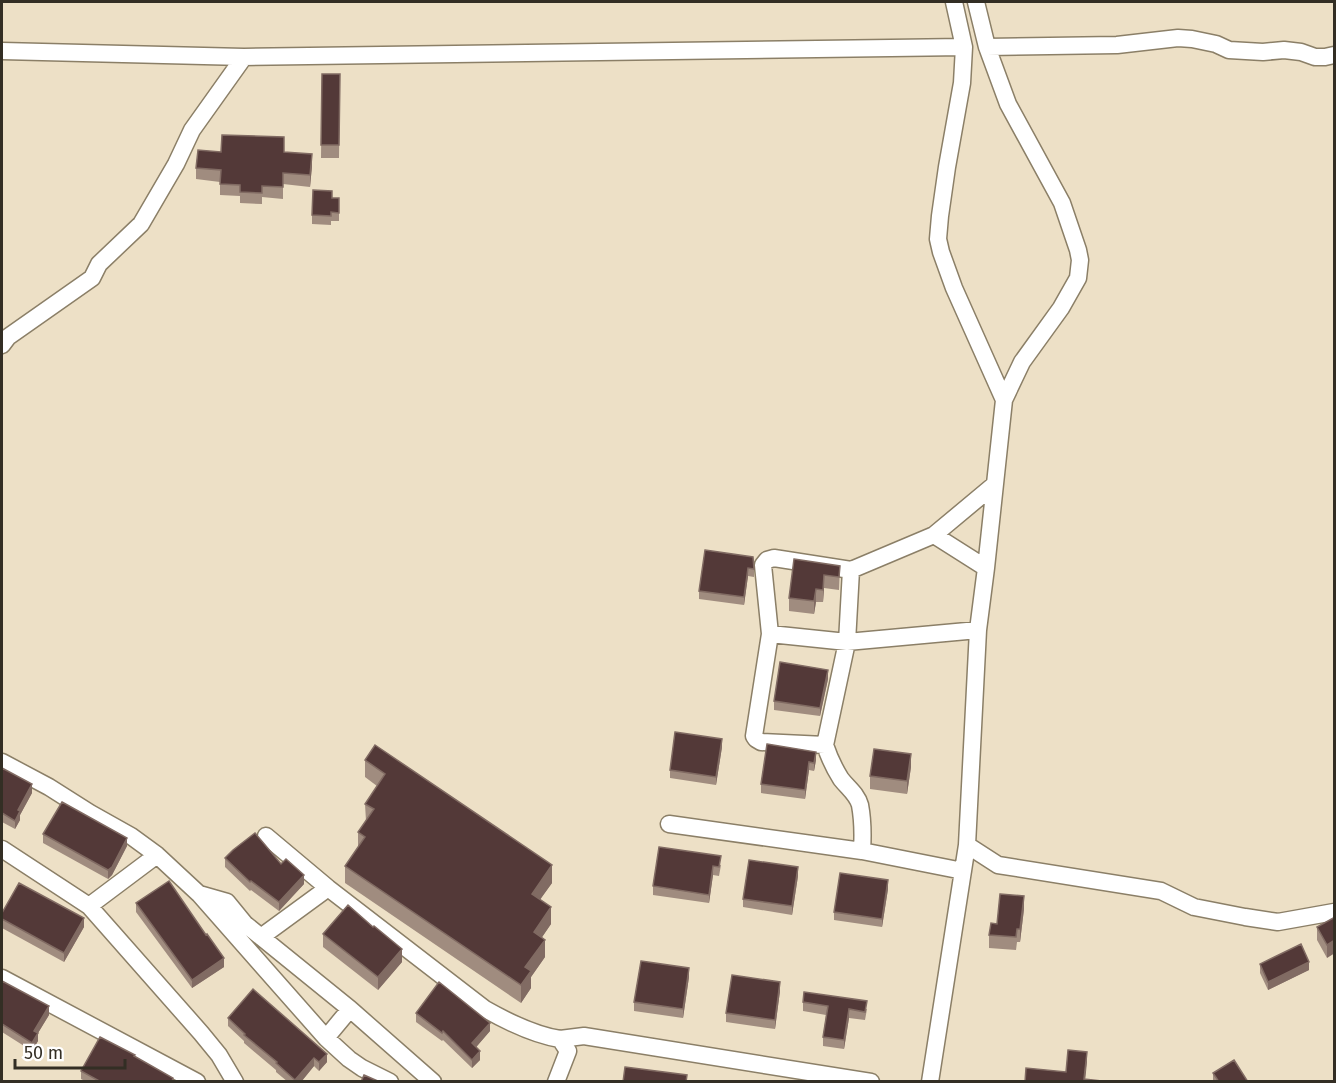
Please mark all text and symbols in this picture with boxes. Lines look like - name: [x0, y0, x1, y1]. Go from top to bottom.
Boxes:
- scale bar: [15, 1032, 124, 1070]
- text: 50 m: [24, 1042, 63, 1064]

